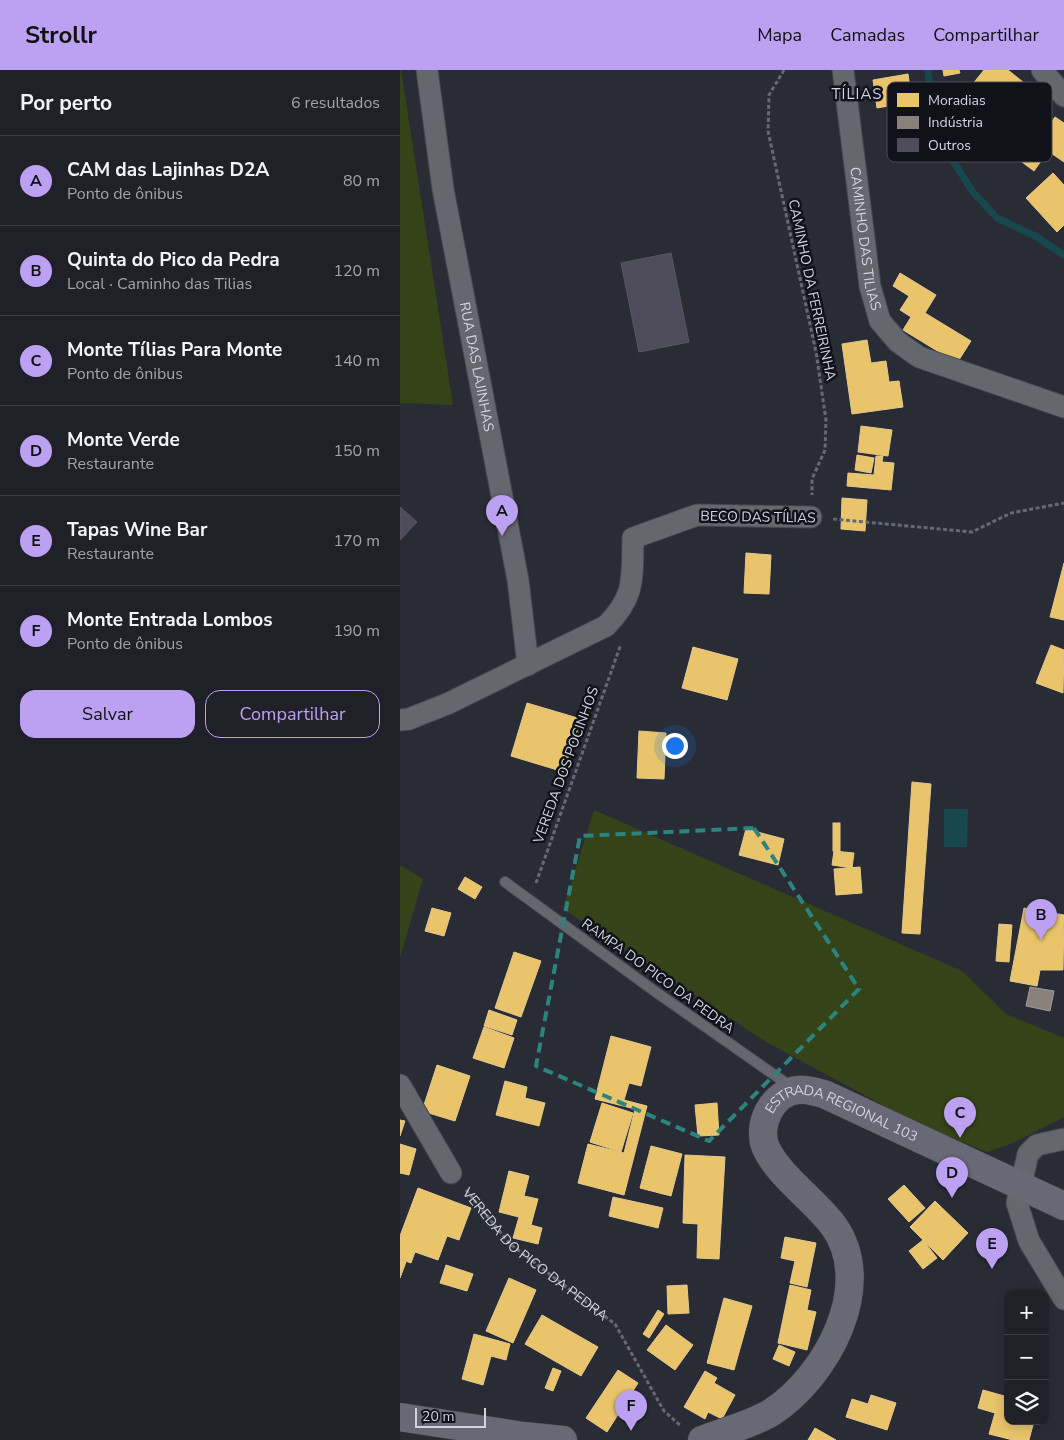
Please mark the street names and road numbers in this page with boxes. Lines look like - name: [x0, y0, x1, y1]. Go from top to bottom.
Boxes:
- street label: CAMINHO DAS TILIAS: [846, 166, 886, 313]
- street label: CAMINHO DA FERREIRINHA: [783, 198, 841, 382]
- street label: RUA DAS LAJINHAS: [455, 300, 499, 433]
- street label: BECO DAS TÍLIAS: [700, 506, 816, 528]
- street label: VEREDA DOS POCINHOS: [528, 684, 603, 847]
- street label: RAMPA DO PICO DA PEDRA: [578, 914, 738, 1038]
- street label: ESTRADA REGIONAL 103: [760, 1080, 921, 1146]
- street label: VEREDA DO PICO DA PEDRA: [458, 1183, 612, 1325]

